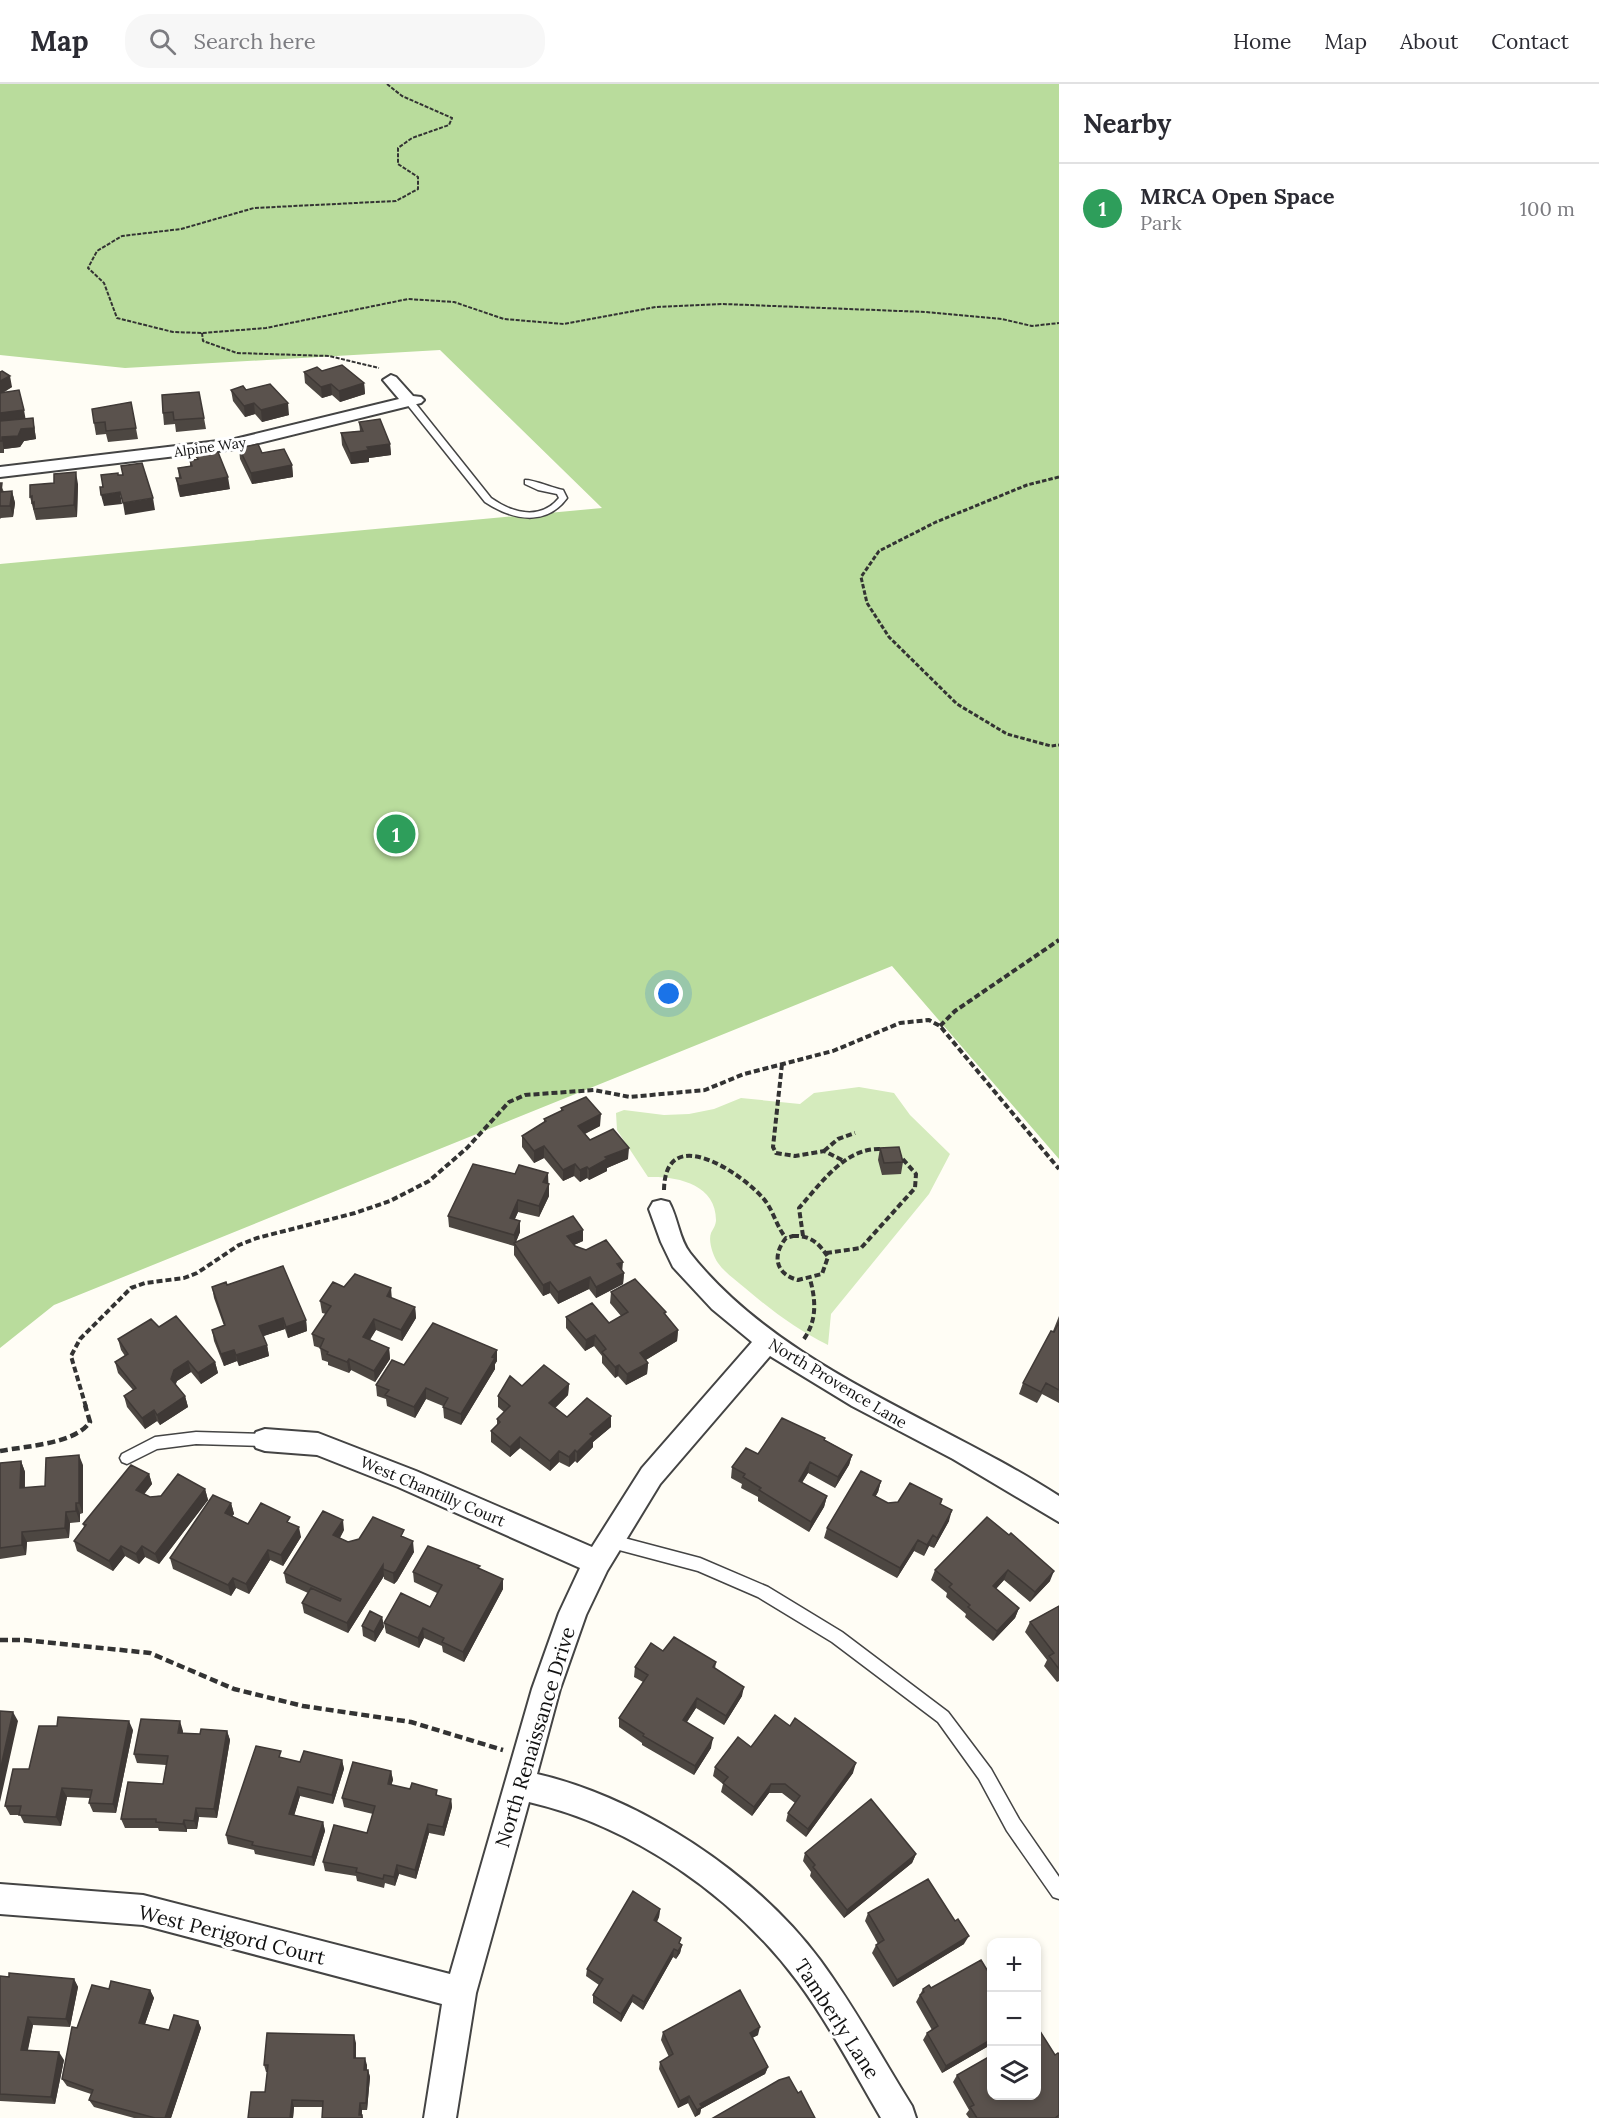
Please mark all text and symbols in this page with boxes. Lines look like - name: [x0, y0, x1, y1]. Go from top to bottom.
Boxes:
- search box: [125, 14, 545, 68]
- text: Map: [30, 23, 89, 59]
- icon: search: [146, 25, 179, 58]
- text: Search here: [194, 27, 316, 55]
- text: Home: [1233, 28, 1291, 55]
- text: Map: [1324, 28, 1367, 55]
- text: About: [1400, 28, 1458, 55]
- text: Contact: [1491, 28, 1569, 55]
- text: Nearby: [1083, 107, 1171, 140]
- text: MRCA Open Space: [1140, 182, 1335, 210]
- text: 1: [1098, 196, 1107, 221]
- text: 100 m: [1520, 196, 1575, 221]
- text: Park: [1140, 210, 1182, 235]
- street label: Alpine Way: [172, 433, 248, 461]
- pin: 1: [376, 812, 416, 856]
- your location: [654, 979, 683, 1008]
- street label: North Provence Lane: [765, 1334, 911, 1432]
- street label: West Chantilly Court: [357, 1451, 509, 1531]
- street label: North Renaissance Drive: [489, 1623, 580, 1850]
- street label: West Perigord Court: [136, 1899, 328, 1970]
- map controls: [987, 1938, 1041, 2100]
- button: +: [987, 1938, 1041, 1992]
- street label: Tamberly Lane: [789, 1954, 886, 2084]
- button: −: [987, 1992, 1041, 2046]
- button: layers: [987, 2046, 1041, 2100]

